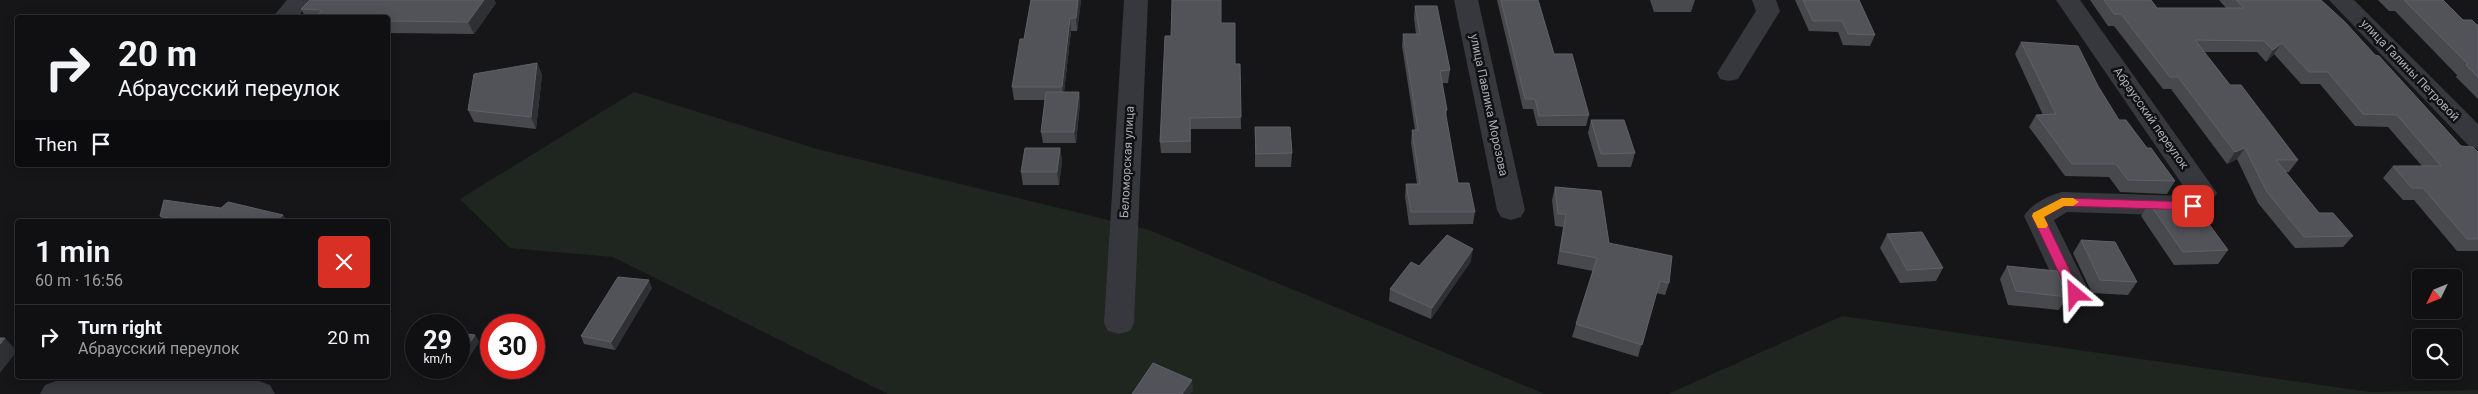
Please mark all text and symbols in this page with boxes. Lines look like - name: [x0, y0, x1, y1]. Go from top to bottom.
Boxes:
- street label: улица Галины Петровой: [2358, 16, 2462, 124]
- street label: улица Павлика Морозова: [1467, 33, 1511, 177]
- text: 20 m: [118, 34, 197, 75]
- icon: right: [35, 35, 100, 100]
- street label: Абраусский переулок: [2111, 64, 2192, 172]
- text: Абраусский переулок: [118, 76, 340, 101]
- street label: Беломорская улица: [1117, 106, 1137, 218]
- icon: arrive: [87, 130, 115, 158]
- text: Then: [35, 133, 77, 156]
- pin: [2172, 185, 2214, 227]
- icon: arrive: [2179, 192, 2207, 220]
- text: 1 min: [35, 234, 110, 269]
- button: close: [318, 236, 370, 288]
- position arrow: [2048, 267, 2100, 319]
- north arrow: [2412, 269, 2462, 319]
- map controls: [2412, 269, 2462, 379]
- text: 60 m · 16:56: [35, 271, 123, 290]
- speed limit sign: 30: [480, 314, 545, 379]
- text: Turn right: [78, 316, 162, 339]
- icon: right: [35, 323, 63, 351]
- text: 20 m: [327, 326, 370, 349]
- text: 29: [423, 326, 452, 355]
- button: search: [2412, 329, 2462, 379]
- text: Абраусский переулок: [78, 339, 239, 358]
- text: km/h: [423, 352, 452, 366]

